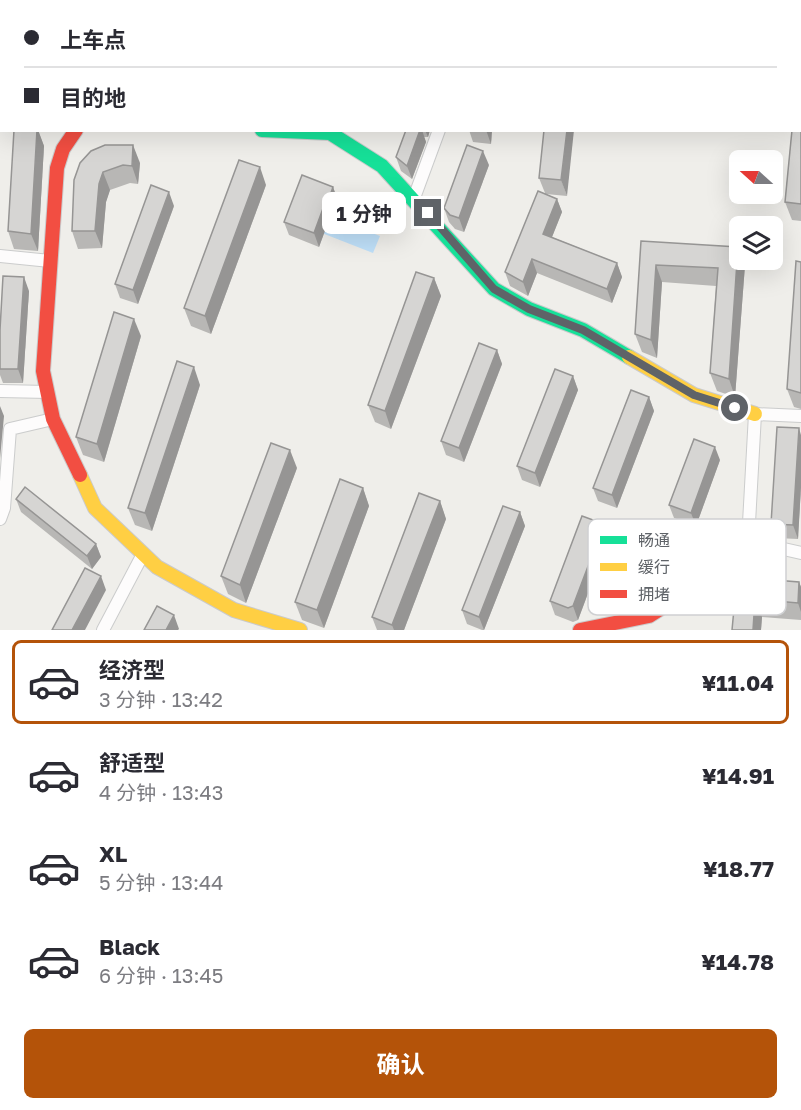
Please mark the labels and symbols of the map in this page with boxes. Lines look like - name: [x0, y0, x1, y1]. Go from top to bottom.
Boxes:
- north arrow: [729, 150, 783, 204]
- callout: 1 分钟: [323, 192, 407, 234]
- route end: [414, 199, 441, 226]
- route start: [721, 394, 748, 421]
- legend: [588, 519, 786, 615]
- text: 畅通: [638, 530, 670, 550]
- text: 缓行: [638, 557, 670, 577]
- text: 拥堵: [638, 584, 670, 604]

